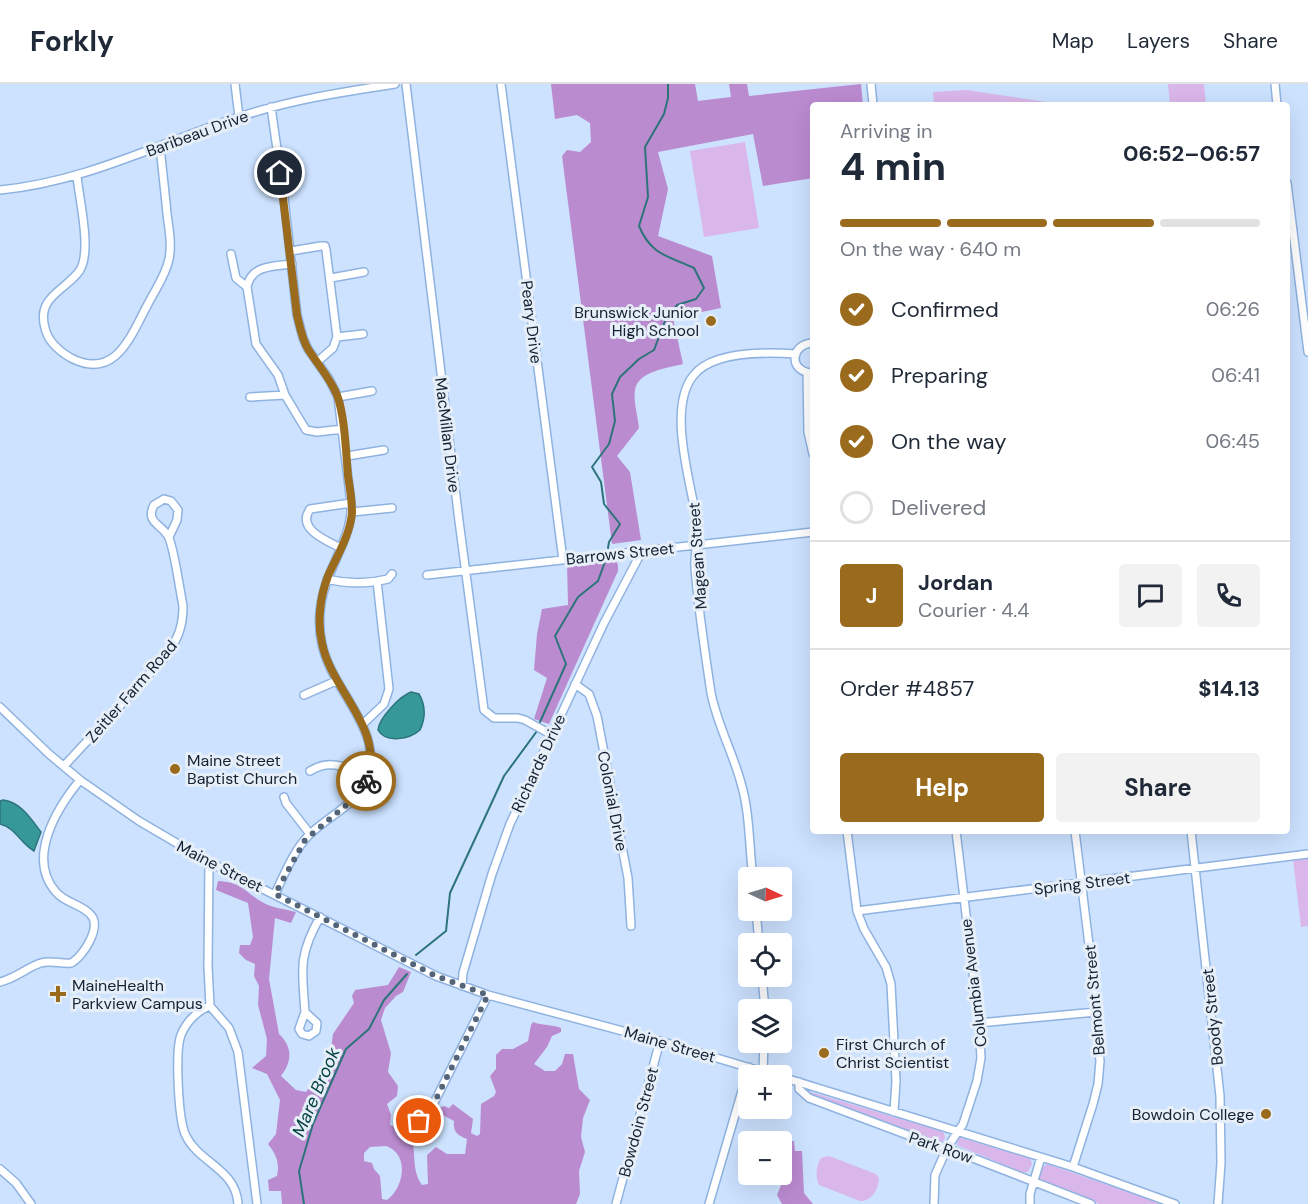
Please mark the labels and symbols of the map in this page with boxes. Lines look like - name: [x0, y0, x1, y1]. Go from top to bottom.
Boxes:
- street label: Baribeau Drive: [143, 105, 251, 162]
- pin: [254, 147, 305, 198]
- street label: Peary Drive: [516, 279, 547, 365]
- place label: Brunswick Junior High School: [574, 302, 699, 341]
- marker: Brunswick Junior High School: [704, 314, 718, 328]
- street label: MacMillan Drive: [430, 376, 465, 494]
- street label: Magean Street: [683, 502, 712, 610]
- street label: Barrows Street: [565, 537, 675, 570]
- street label: Zeitler Farm Road: [81, 636, 182, 747]
- street label: Richards Drive: [506, 711, 570, 816]
- street label: Colonial Drive: [593, 749, 632, 853]
- place label: Maine Street Baptist Church: [187, 750, 297, 789]
- courier: [336, 751, 396, 811]
- marker: Maine Street Baptist Church: [168, 762, 182, 776]
- street label: Maine Street: [173, 836, 266, 897]
- north arrow: [738, 867, 792, 921]
- street label: Spring Street: [1033, 867, 1131, 900]
- street label: Columbia Avenue: [955, 918, 992, 1048]
- street label: Belmont Street: [1079, 944, 1110, 1056]
- street label: Boody Street: [1197, 968, 1228, 1066]
- place label: MaineHealth Parkview Campus: [72, 975, 203, 1014]
- marker: MaineHealth Parkview Campus: [49, 985, 67, 1003]
- street label: Maine Street: [622, 1021, 718, 1068]
- place label: First Church of Christ Scientist: [836, 1034, 949, 1073]
- water label: Mare Brook: [286, 1043, 346, 1140]
- marker: First Church of Christ Scientist: [817, 1046, 831, 1060]
- street label: Bowdoin Street: [614, 1065, 663, 1179]
- pin: [393, 1095, 444, 1146]
- place label: Bowdoin College: [1132, 1104, 1254, 1125]
- marker: Bowdoin College: [1259, 1107, 1273, 1121]
- street label: Park Row: [906, 1127, 976, 1168]

